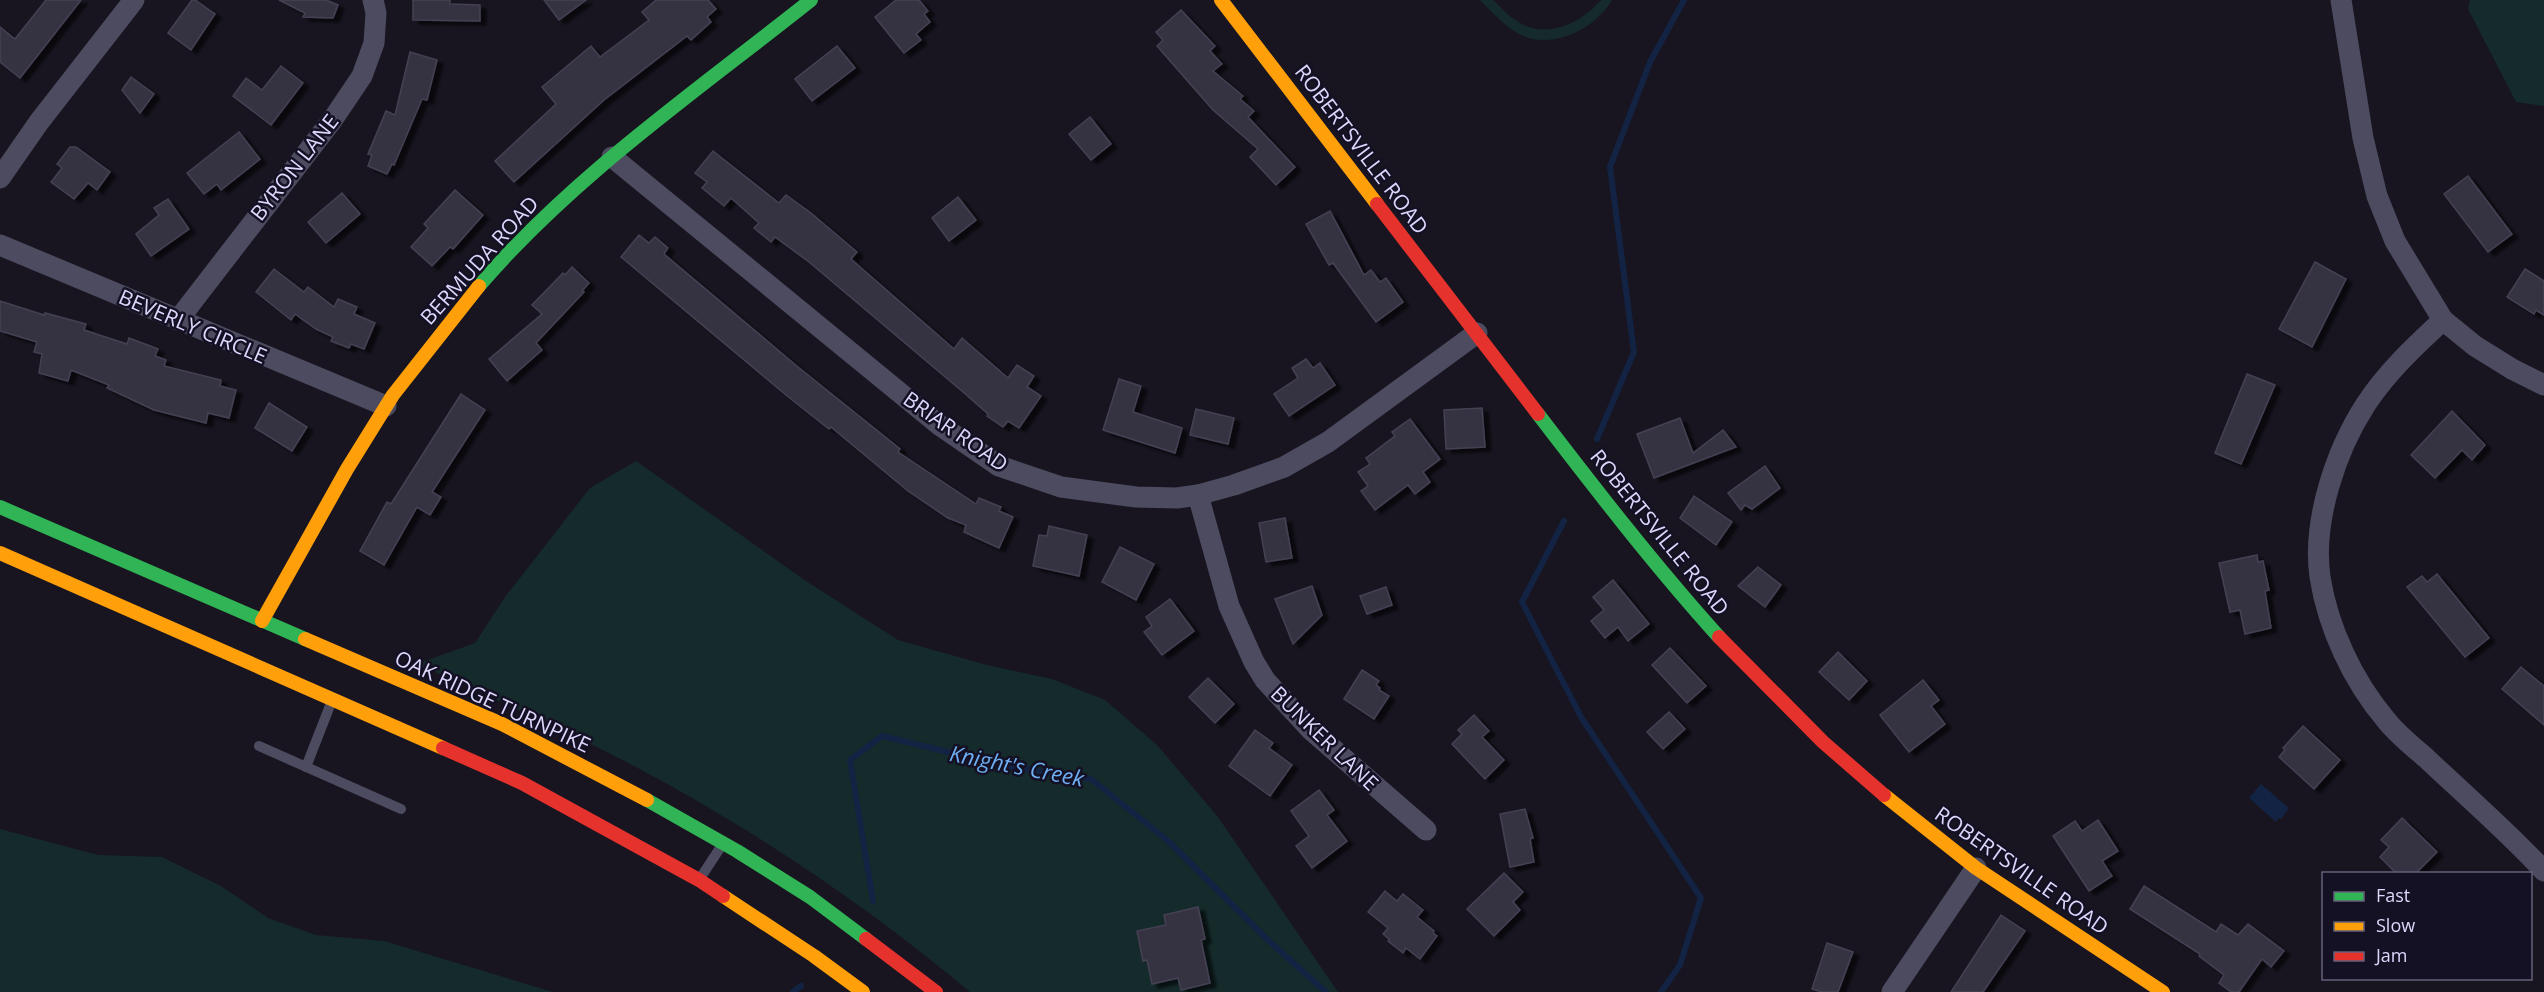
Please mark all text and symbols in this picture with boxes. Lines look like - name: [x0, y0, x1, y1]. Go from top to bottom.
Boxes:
- street label: ROBERTSVILLE ROAD: [1289, 58, 1435, 240]
- street label: BYRON LANE: [244, 108, 344, 226]
- street label: BERMUDA ROAD: [414, 190, 544, 330]
- street label: BEVERLY CIRCLE: [115, 282, 271, 370]
- street label: BRIAR ROAD: [898, 385, 1014, 477]
- street label: ROBERTSVILLE ROAD: [1584, 443, 1736, 621]
- street label: OAK RIDGE TURNPIKE: [391, 643, 595, 759]
- street label: BUNKER LANE: [1265, 680, 1385, 796]
- water label: Knight's Creek: [947, 737, 1088, 793]
- street label: ROBERTSVILLE ROAD: [1930, 800, 2114, 940]
- legend: [2322, 872, 2532, 980]
- text: Fast: [2376, 883, 2410, 907]
- text: Slow: [2376, 913, 2415, 937]
- text: Jam: [2374, 943, 2408, 967]

